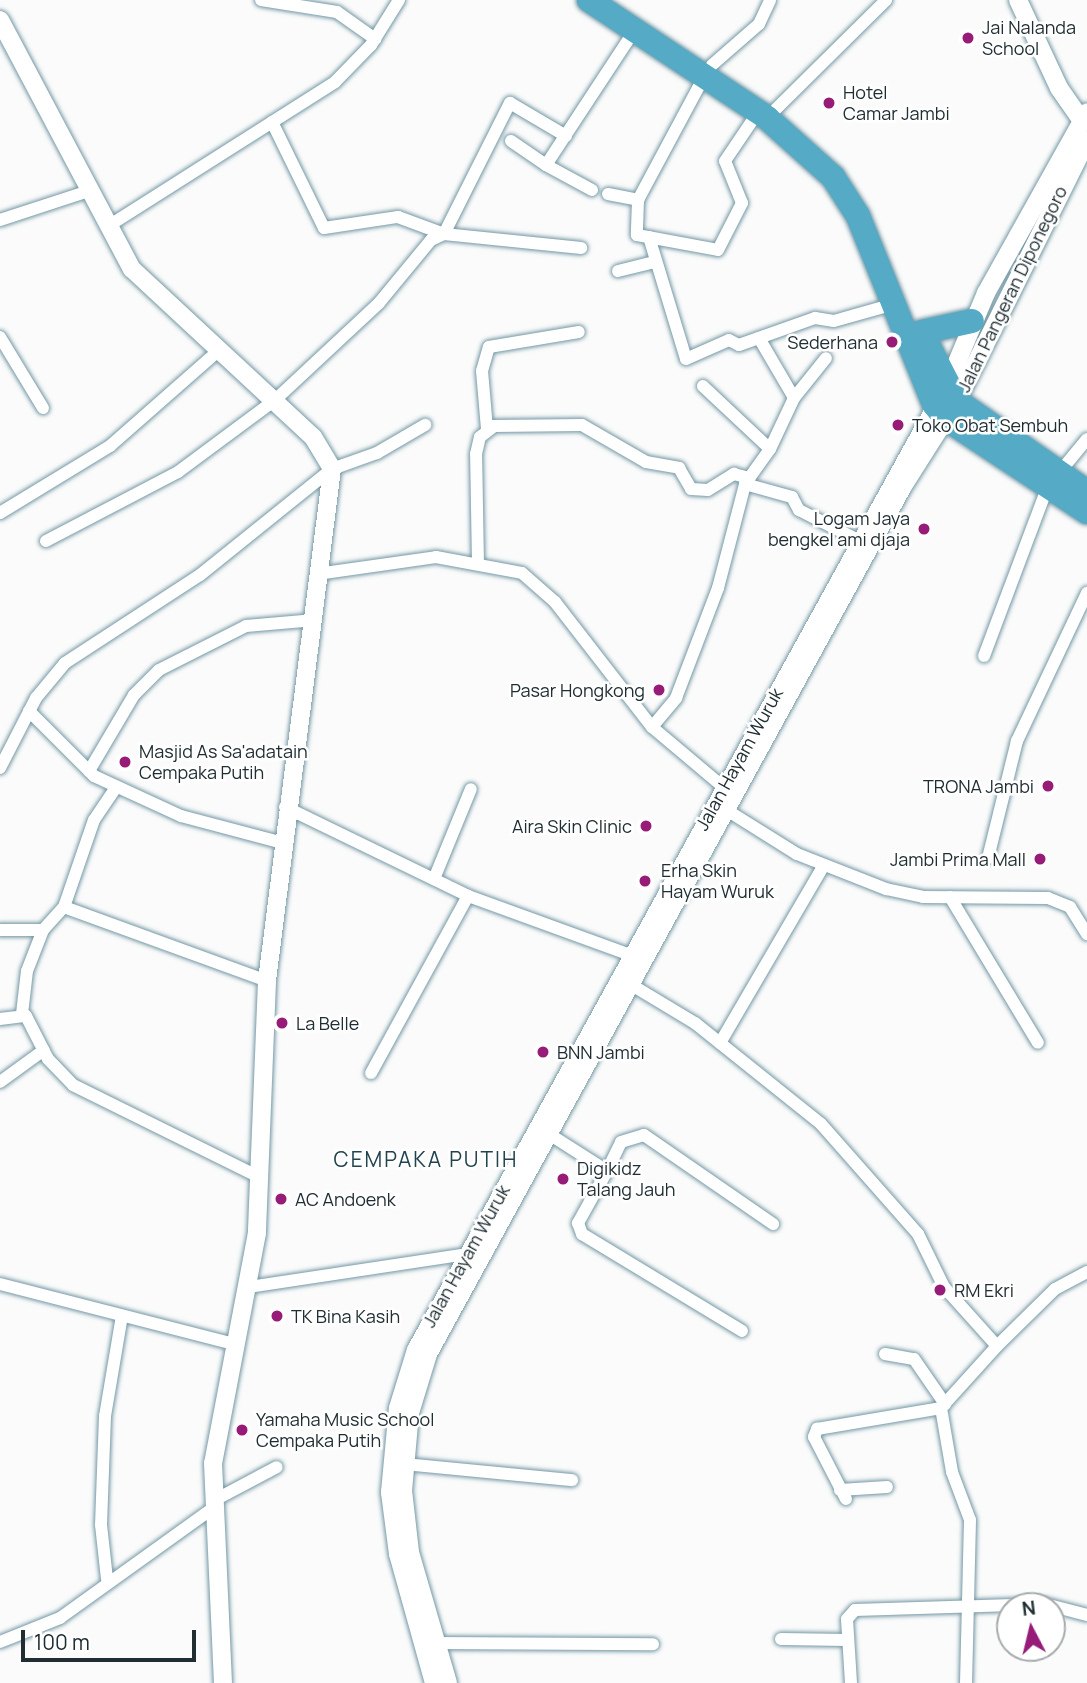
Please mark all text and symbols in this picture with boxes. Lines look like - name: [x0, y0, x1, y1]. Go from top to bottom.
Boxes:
- place label: Jai Nalanda School: [982, 17, 1076, 60]
- marker: Jai Nalanda School: [960, 30, 976, 46]
- place label: Hotel Camar Jambi: [843, 82, 950, 124]
- marker: Hotel Camar Jambi: [821, 95, 837, 111]
- street label: Jalan Pangeran Diponegoro: [953, 182, 1071, 396]
- place label: Sederhana: [787, 331, 878, 353]
- marker: Sederhana: [884, 334, 900, 350]
- place label: Toko Obat Sembuh: [912, 414, 1068, 436]
- marker: Toko Obat Sembuh: [890, 417, 906, 433]
- place label: Logam Jaya bengkel ami djaja: [768, 508, 910, 550]
- marker: Logam Jaya bengkel ami djaja: [916, 521, 932, 537]
- place label: Pasar Hongkong: [510, 679, 645, 701]
- marker: Pasar Hongkong: [651, 682, 667, 698]
- street label: Jalan Hayam Wuruk: [691, 684, 787, 834]
- place label: Masjid As Sa'adatain Cempaka Putih: [139, 741, 308, 784]
- marker: Masjid As Sa'adatain Cempaka Putih: [117, 754, 133, 770]
- place label: TRONA Jambi: [923, 775, 1034, 797]
- marker: TRONA Jambi: [1040, 778, 1056, 794]
- place label: Aira Skin Clinic: [512, 815, 632, 837]
- marker: Aira Skin Clinic: [638, 818, 654, 834]
- place label: Jambi Prima Mall: [890, 848, 1026, 870]
- marker: Jambi Prima Mall: [1032, 851, 1048, 867]
- place label: Erha Skin Hayam Wuruk: [661, 860, 774, 903]
- marker: Erha Skin Hayam Wuruk: [635, 871, 655, 891]
- place label: La Belle: [296, 1012, 359, 1034]
- marker: La Belle: [274, 1015, 290, 1031]
- place label: BNN Jambi: [557, 1041, 645, 1063]
- marker: BNN Jambi: [535, 1044, 551, 1060]
- district label: CEMPAKA PUTIH: [335, 1146, 517, 1172]
- place label: Digikidz Talang Jauh: [577, 1158, 675, 1200]
- marker: Digikidz Talang Jauh: [555, 1171, 571, 1187]
- street label: Jalan Hayam Wuruk: [418, 1181, 514, 1331]
- place label: AC Andoenk: [295, 1188, 396, 1210]
- marker: AC Andoenk: [273, 1191, 289, 1207]
- place label: RM Ekri: [954, 1279, 1014, 1301]
- marker: RM Ekri: [932, 1282, 948, 1298]
- place label: TK Bina Kasih: [291, 1305, 401, 1327]
- marker: TK Bina Kasih: [269, 1308, 285, 1324]
- place label: Yamaha Music School Cempaka Putih: [256, 1409, 434, 1452]
- marker: Yamaha Music School Cempaka Putih: [234, 1422, 250, 1438]
- north arrow: [996, 1592, 1066, 1662]
- text: N: [1020, 1594, 1037, 1622]
- scale bar: [24, 1616, 200, 1660]
- text: 100 m: [34, 1628, 90, 1656]

